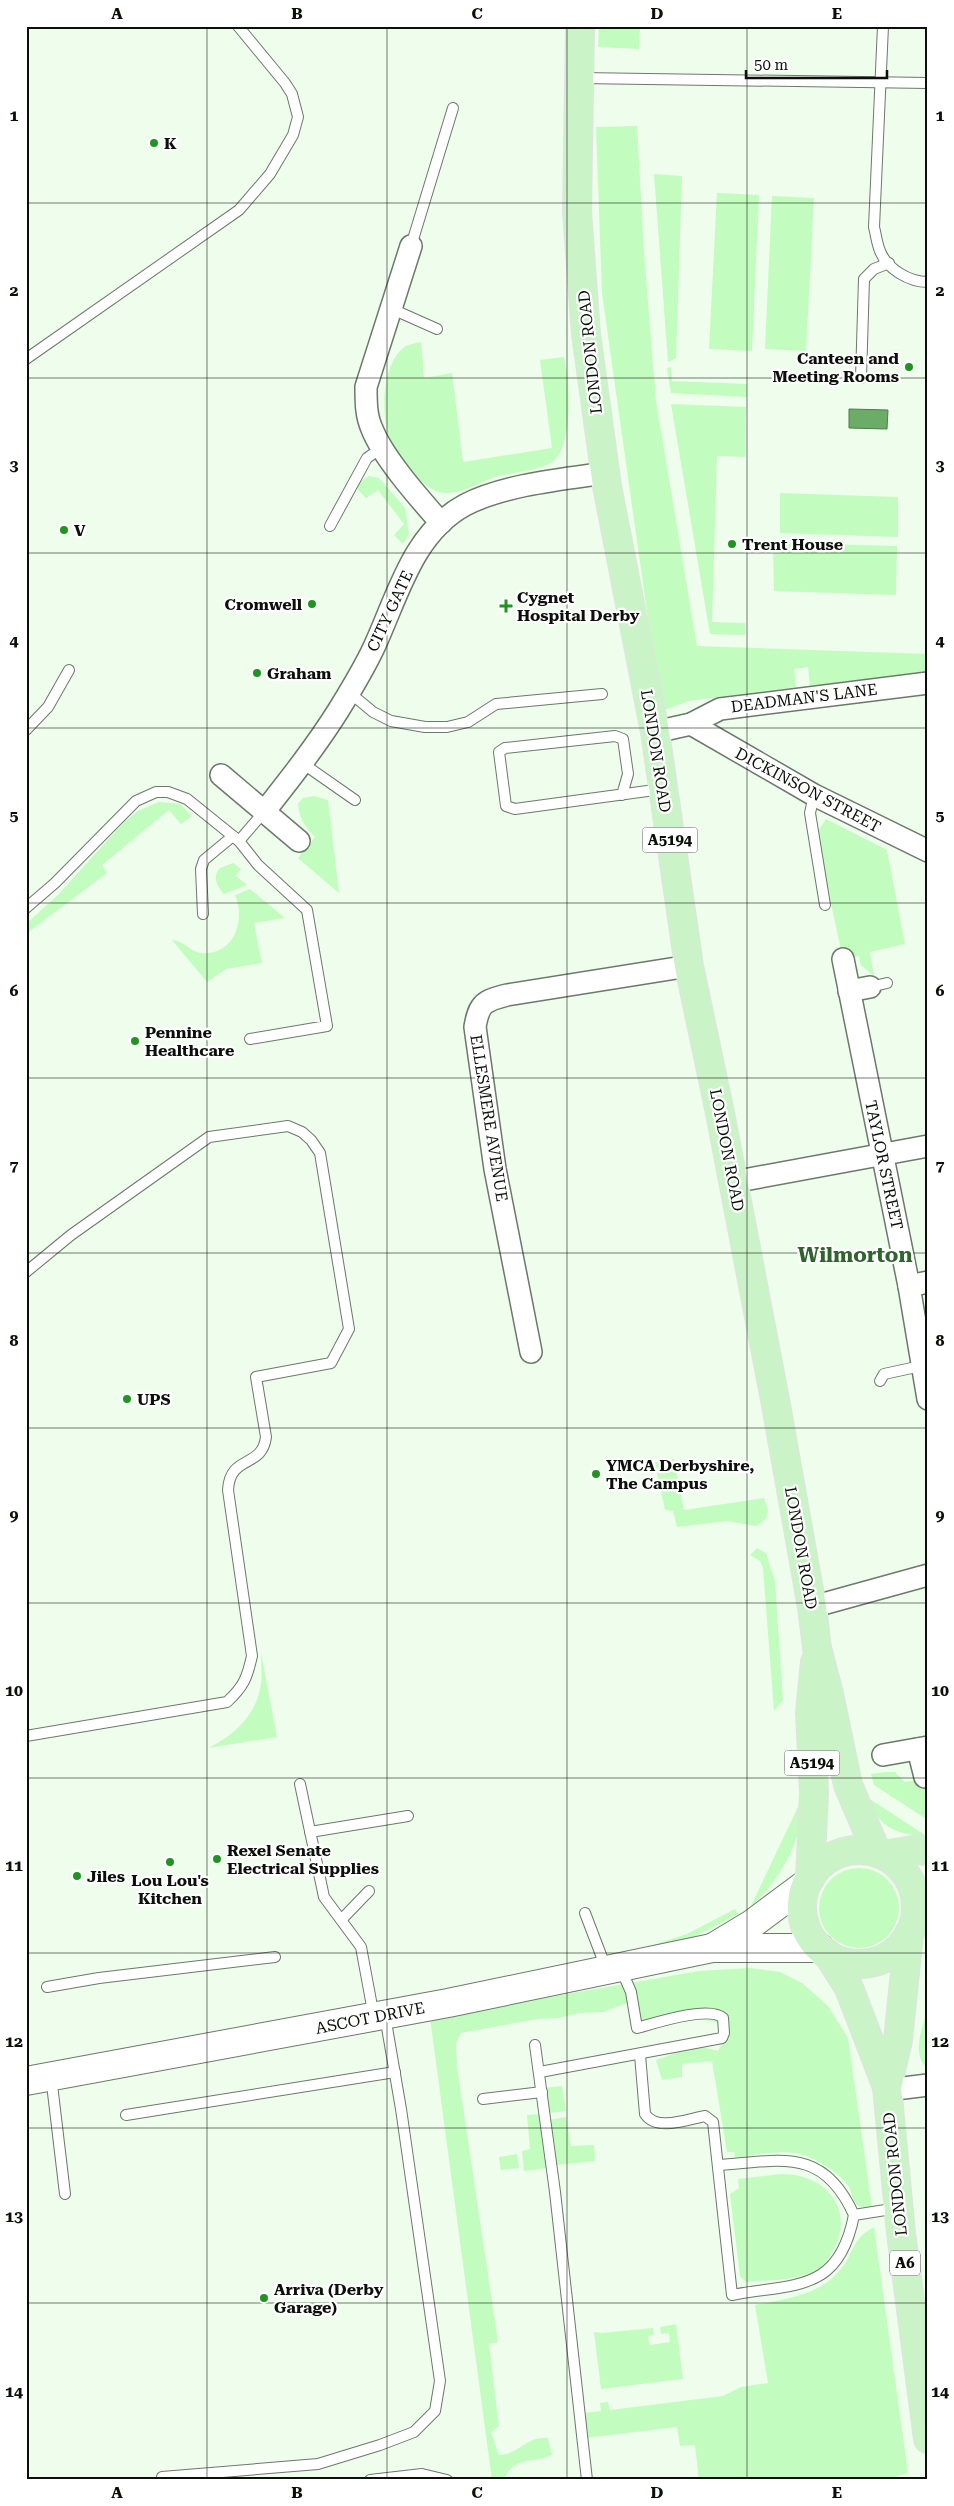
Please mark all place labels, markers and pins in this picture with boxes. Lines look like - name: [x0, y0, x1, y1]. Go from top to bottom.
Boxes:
- place label: K: [164, 134, 177, 153]
- marker: K: [148, 137, 160, 149]
- place label: Canteen and Meeting Rooms: [772, 349, 899, 386]
- marker: Canteen and Meeting Rooms: [903, 361, 915, 373]
- place label: V: [74, 521, 86, 540]
- marker: V: [58, 524, 70, 536]
- place label: Trent House: [742, 535, 843, 554]
- marker: Trent House: [726, 538, 738, 550]
- place label: Cygnet Hospital Derby: [517, 588, 640, 625]
- place label: Cromwell: [225, 595, 303, 614]
- marker: Cromwell: [306, 598, 318, 610]
- marker: Cygnet Hospital Derby: [499, 599, 513, 613]
- place label: Graham: [267, 664, 332, 683]
- marker: Graham: [251, 667, 263, 679]
- place label: Pennine Healthcare: [145, 1023, 234, 1060]
- marker: Pennine Healthcare: [129, 1035, 141, 1047]
- place label: UPS: [137, 1390, 171, 1409]
- marker: UPS: [121, 1393, 133, 1405]
- place label: YMCA Derbyshire, The Campus: [606, 1456, 754, 1493]
- marker: YMCA Derbyshire, The Campus: [590, 1468, 602, 1480]
- place label: Rexel Senate Electrical Supplies: [227, 1841, 379, 1878]
- marker: Rexel Senate Electrical Supplies: [211, 1853, 223, 1865]
- marker: Lou Lou's Kitchen: [164, 1856, 176, 1868]
- place label: Jiles: [87, 1867, 125, 1886]
- marker: Jiles: [71, 1870, 83, 1882]
- place label: Lou Lou's Kitchen: [131, 1871, 209, 1908]
- place label: Arriva (Derby Garage): [274, 2280, 384, 2317]
- marker: Arriva (Derby Garage): [258, 2292, 270, 2304]

